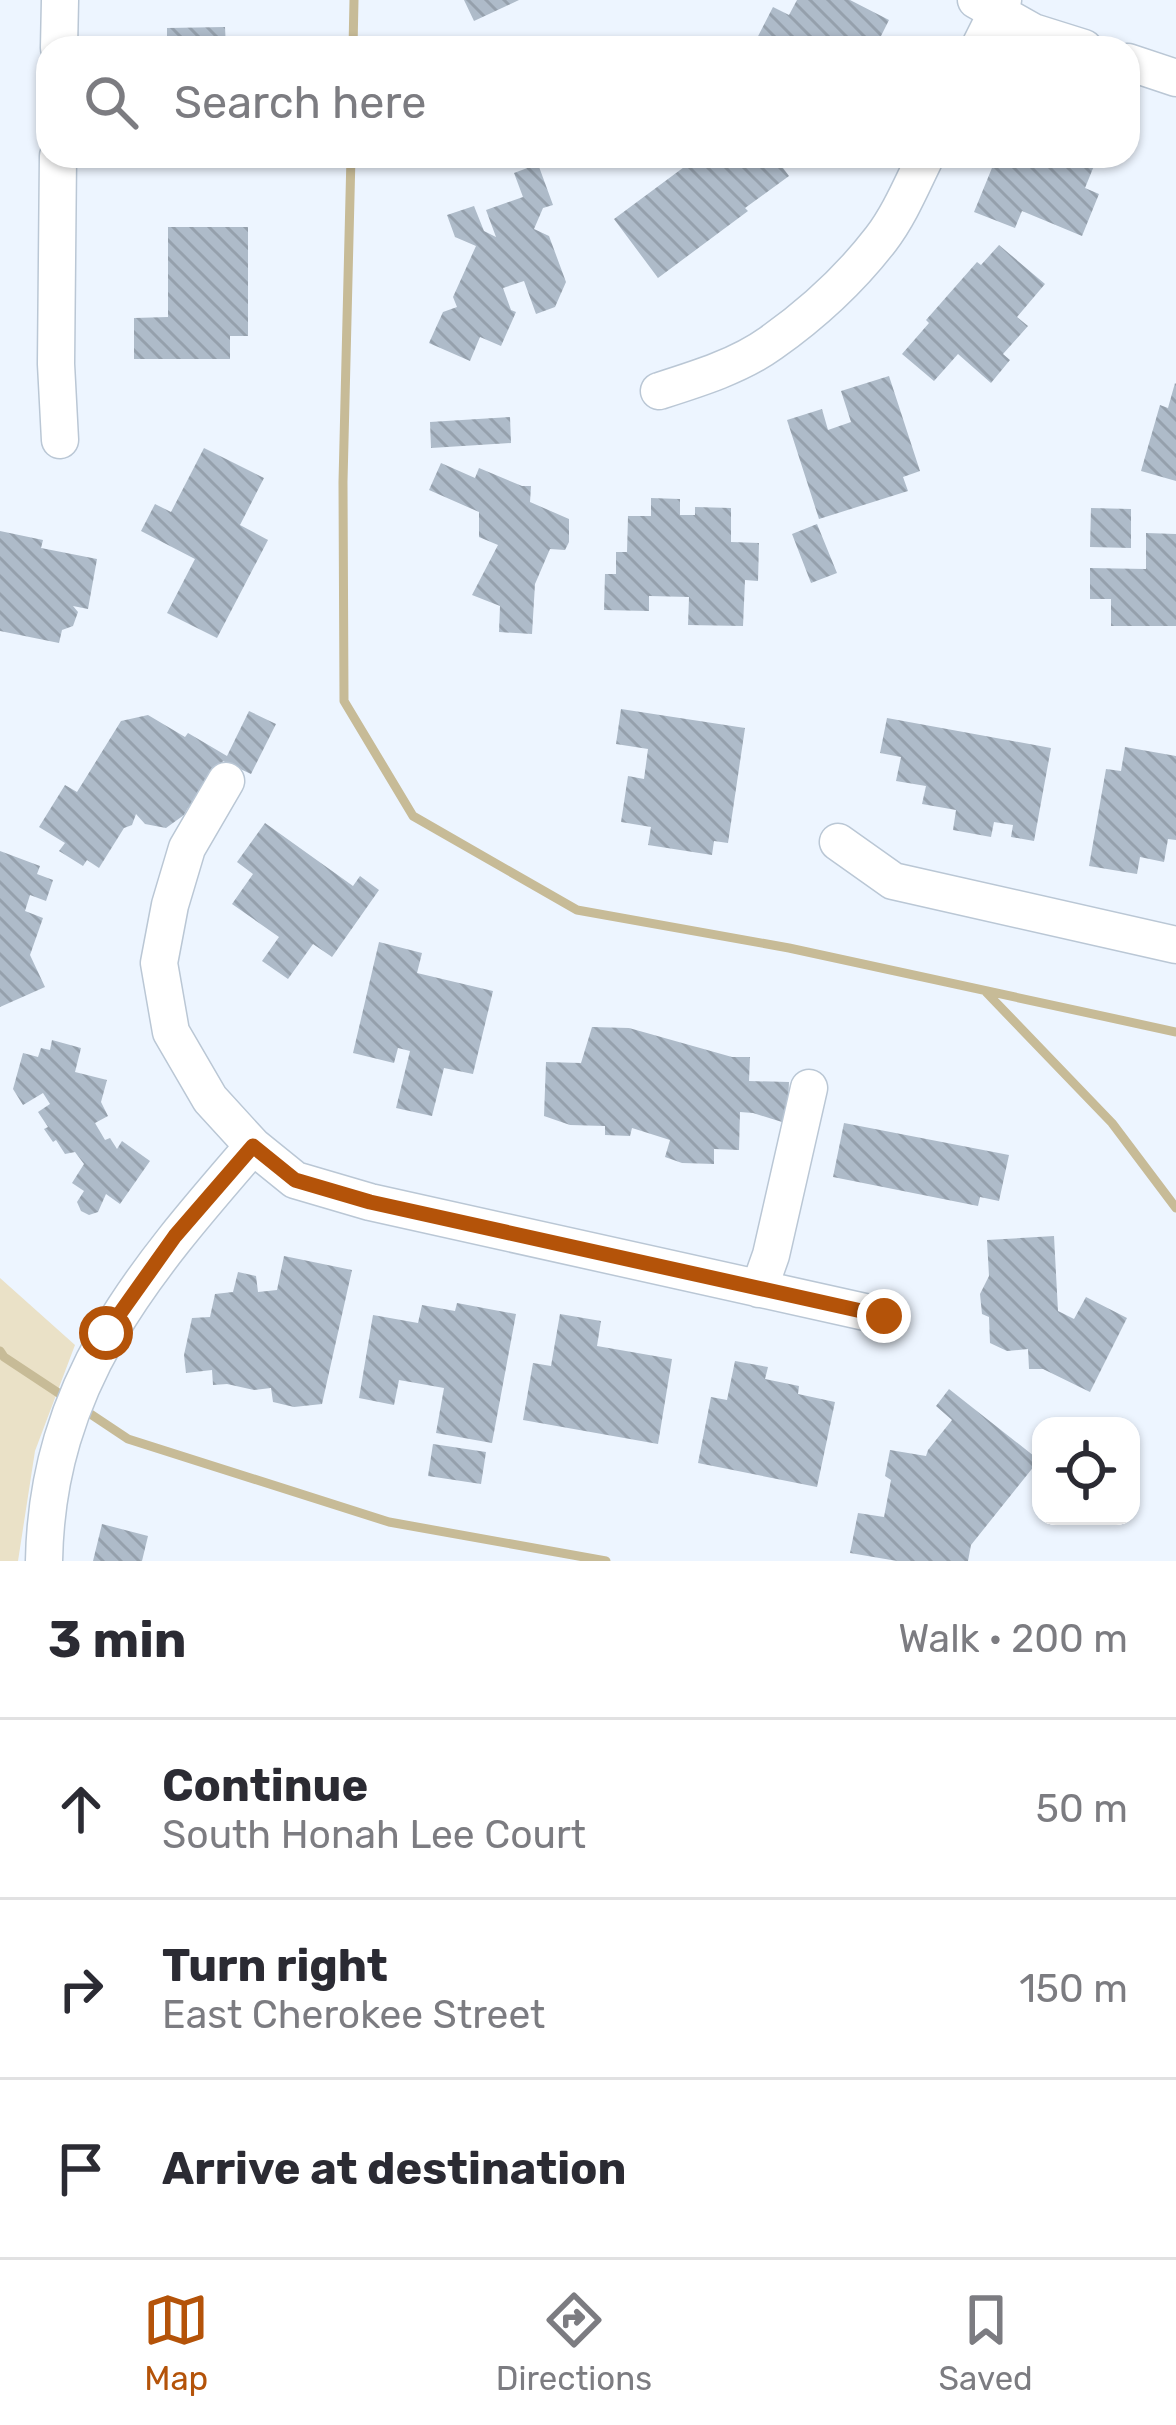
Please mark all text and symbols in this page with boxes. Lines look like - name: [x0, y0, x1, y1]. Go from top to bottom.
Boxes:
- search box: [36, 36, 1140, 168]
- icon: search: [78, 69, 144, 135]
- text: Search here: [174, 76, 426, 129]
- route end: [857, 1289, 911, 1343]
- route start: [79, 1306, 133, 1360]
- map controls: [1032, 1417, 1140, 1525]
- button: locate: [1032, 1417, 1140, 1525]
- text: 3 min: [48, 1609, 187, 1670]
- text: Walk · 200 m: [898, 1616, 1128, 1662]
- text: Continue: [162, 1759, 368, 1812]
- icon: ahead: [48, 1776, 114, 1842]
- text: 50 m: [1036, 1786, 1128, 1832]
- text: South Honah Lee Court: [162, 1812, 586, 1858]
- text: Turn right: [162, 1939, 388, 1992]
- icon: right: [48, 1956, 114, 2022]
- text: 150 m: [1019, 1966, 1128, 2012]
- text: East Cherokee Street: [162, 1992, 545, 2038]
- icon: arrive: [48, 2136, 114, 2202]
- text: Arrive at destination: [162, 2142, 627, 2195]
- tab: Map: [143, 2287, 209, 2398]
- tab: Directions: [496, 2287, 652, 2398]
- tab: Saved: [939, 2287, 1033, 2398]

